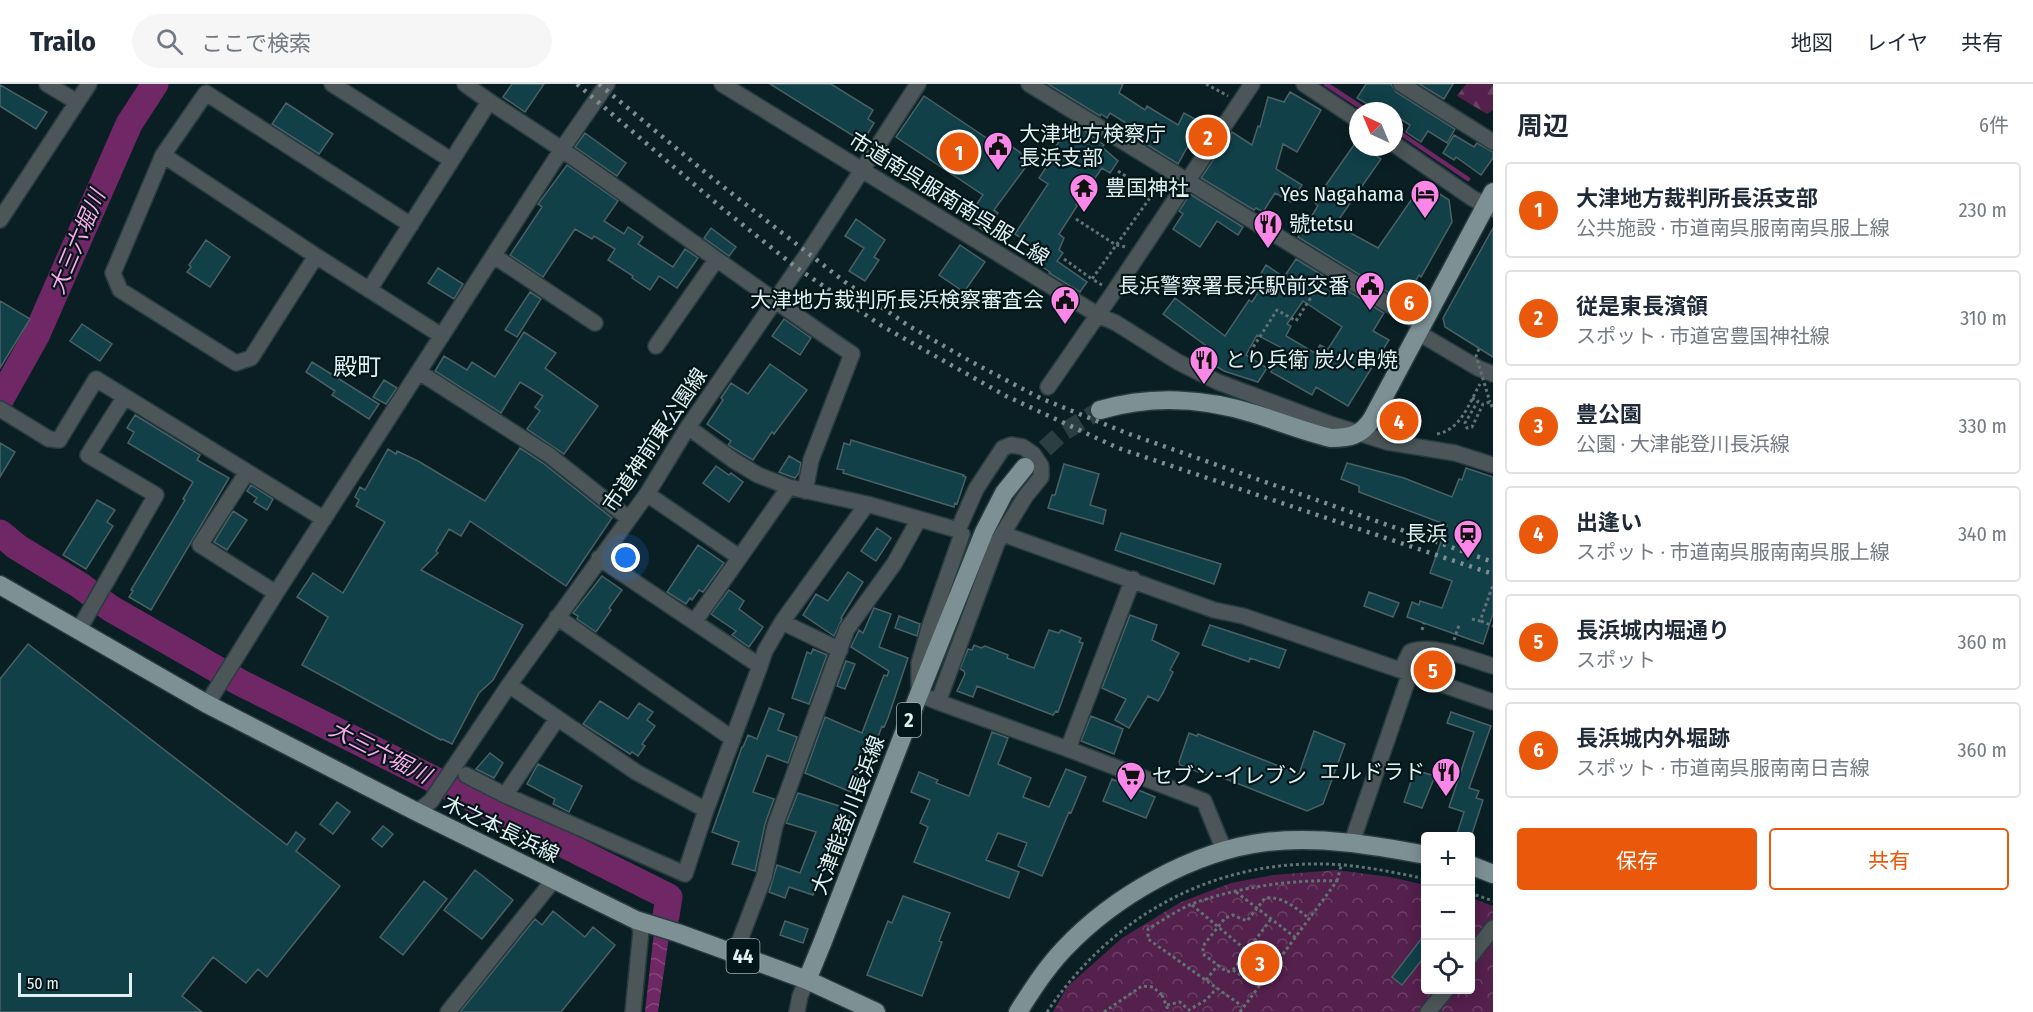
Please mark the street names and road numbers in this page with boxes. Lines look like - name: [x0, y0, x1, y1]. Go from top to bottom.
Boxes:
- street label: 市道南呉服南南呉服上線: [844, 127, 1054, 271]
- street label: 市道神前東公園線: [597, 363, 713, 517]
- road number: 2: [897, 703, 921, 737]
- street label: 大津能登川長浜線: [806, 732, 890, 898]
- street label: 木之本長浜線: [439, 790, 563, 868]
- road number: 44: [726, 939, 760, 973]

